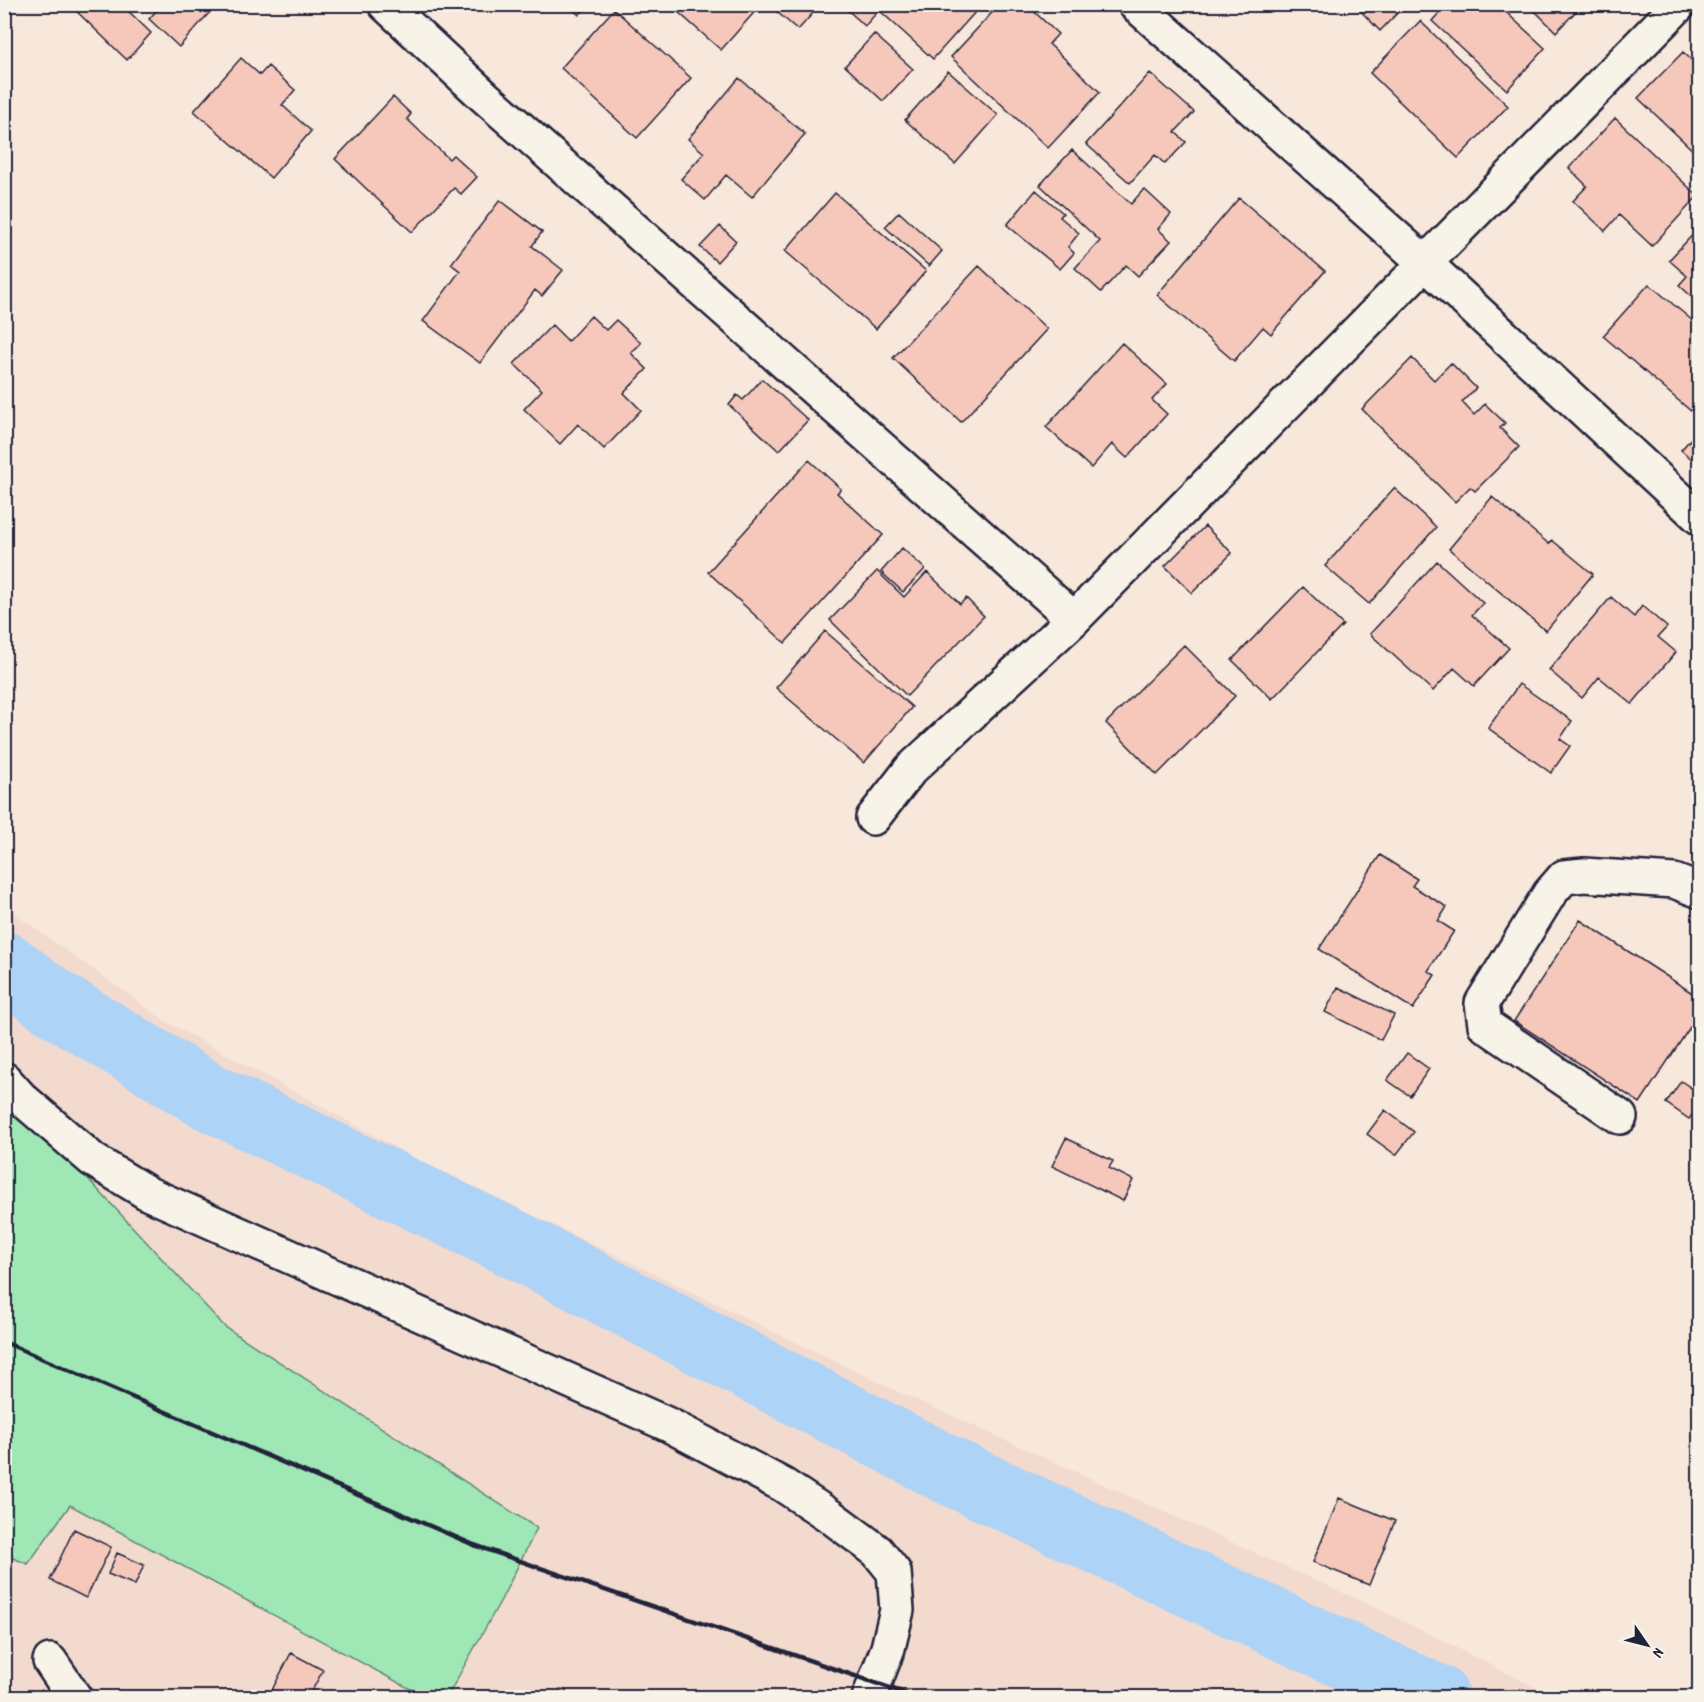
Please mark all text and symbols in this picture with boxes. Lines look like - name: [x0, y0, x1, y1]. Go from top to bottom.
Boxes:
- north arrow: [1617, 1615, 1677, 1675]
- text: N: [1645, 1642, 1669, 1662]

